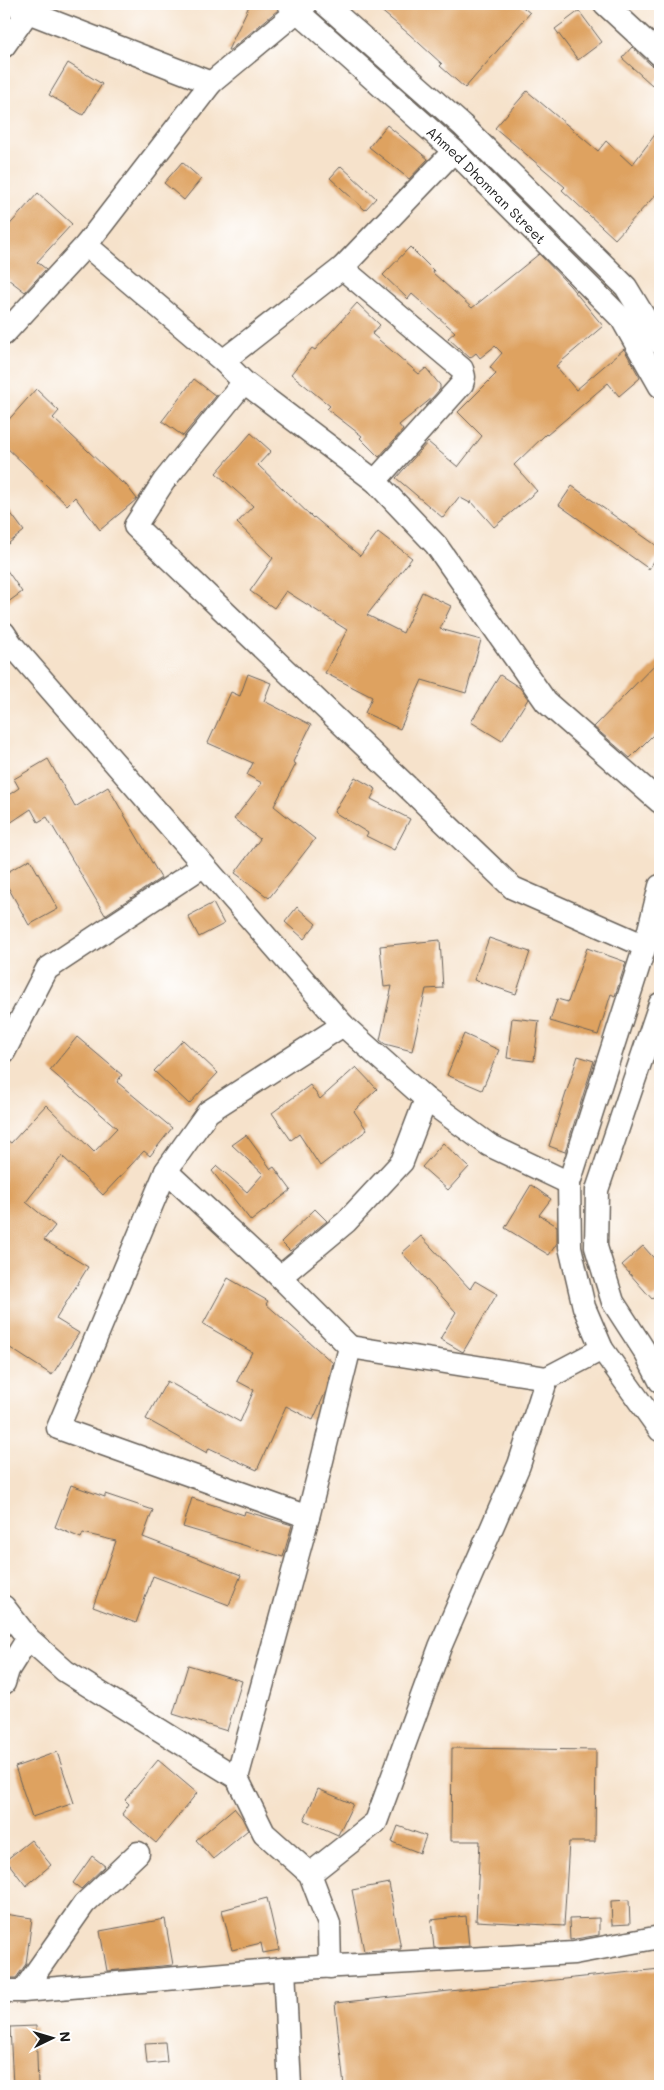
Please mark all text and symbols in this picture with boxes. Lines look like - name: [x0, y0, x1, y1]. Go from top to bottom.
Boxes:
- street label: Ahmed Dhomran Street: [423, 122, 551, 248]
- north arrow: [28, 2012, 78, 2062]
- text: N: [56, 2031, 75, 2043]

